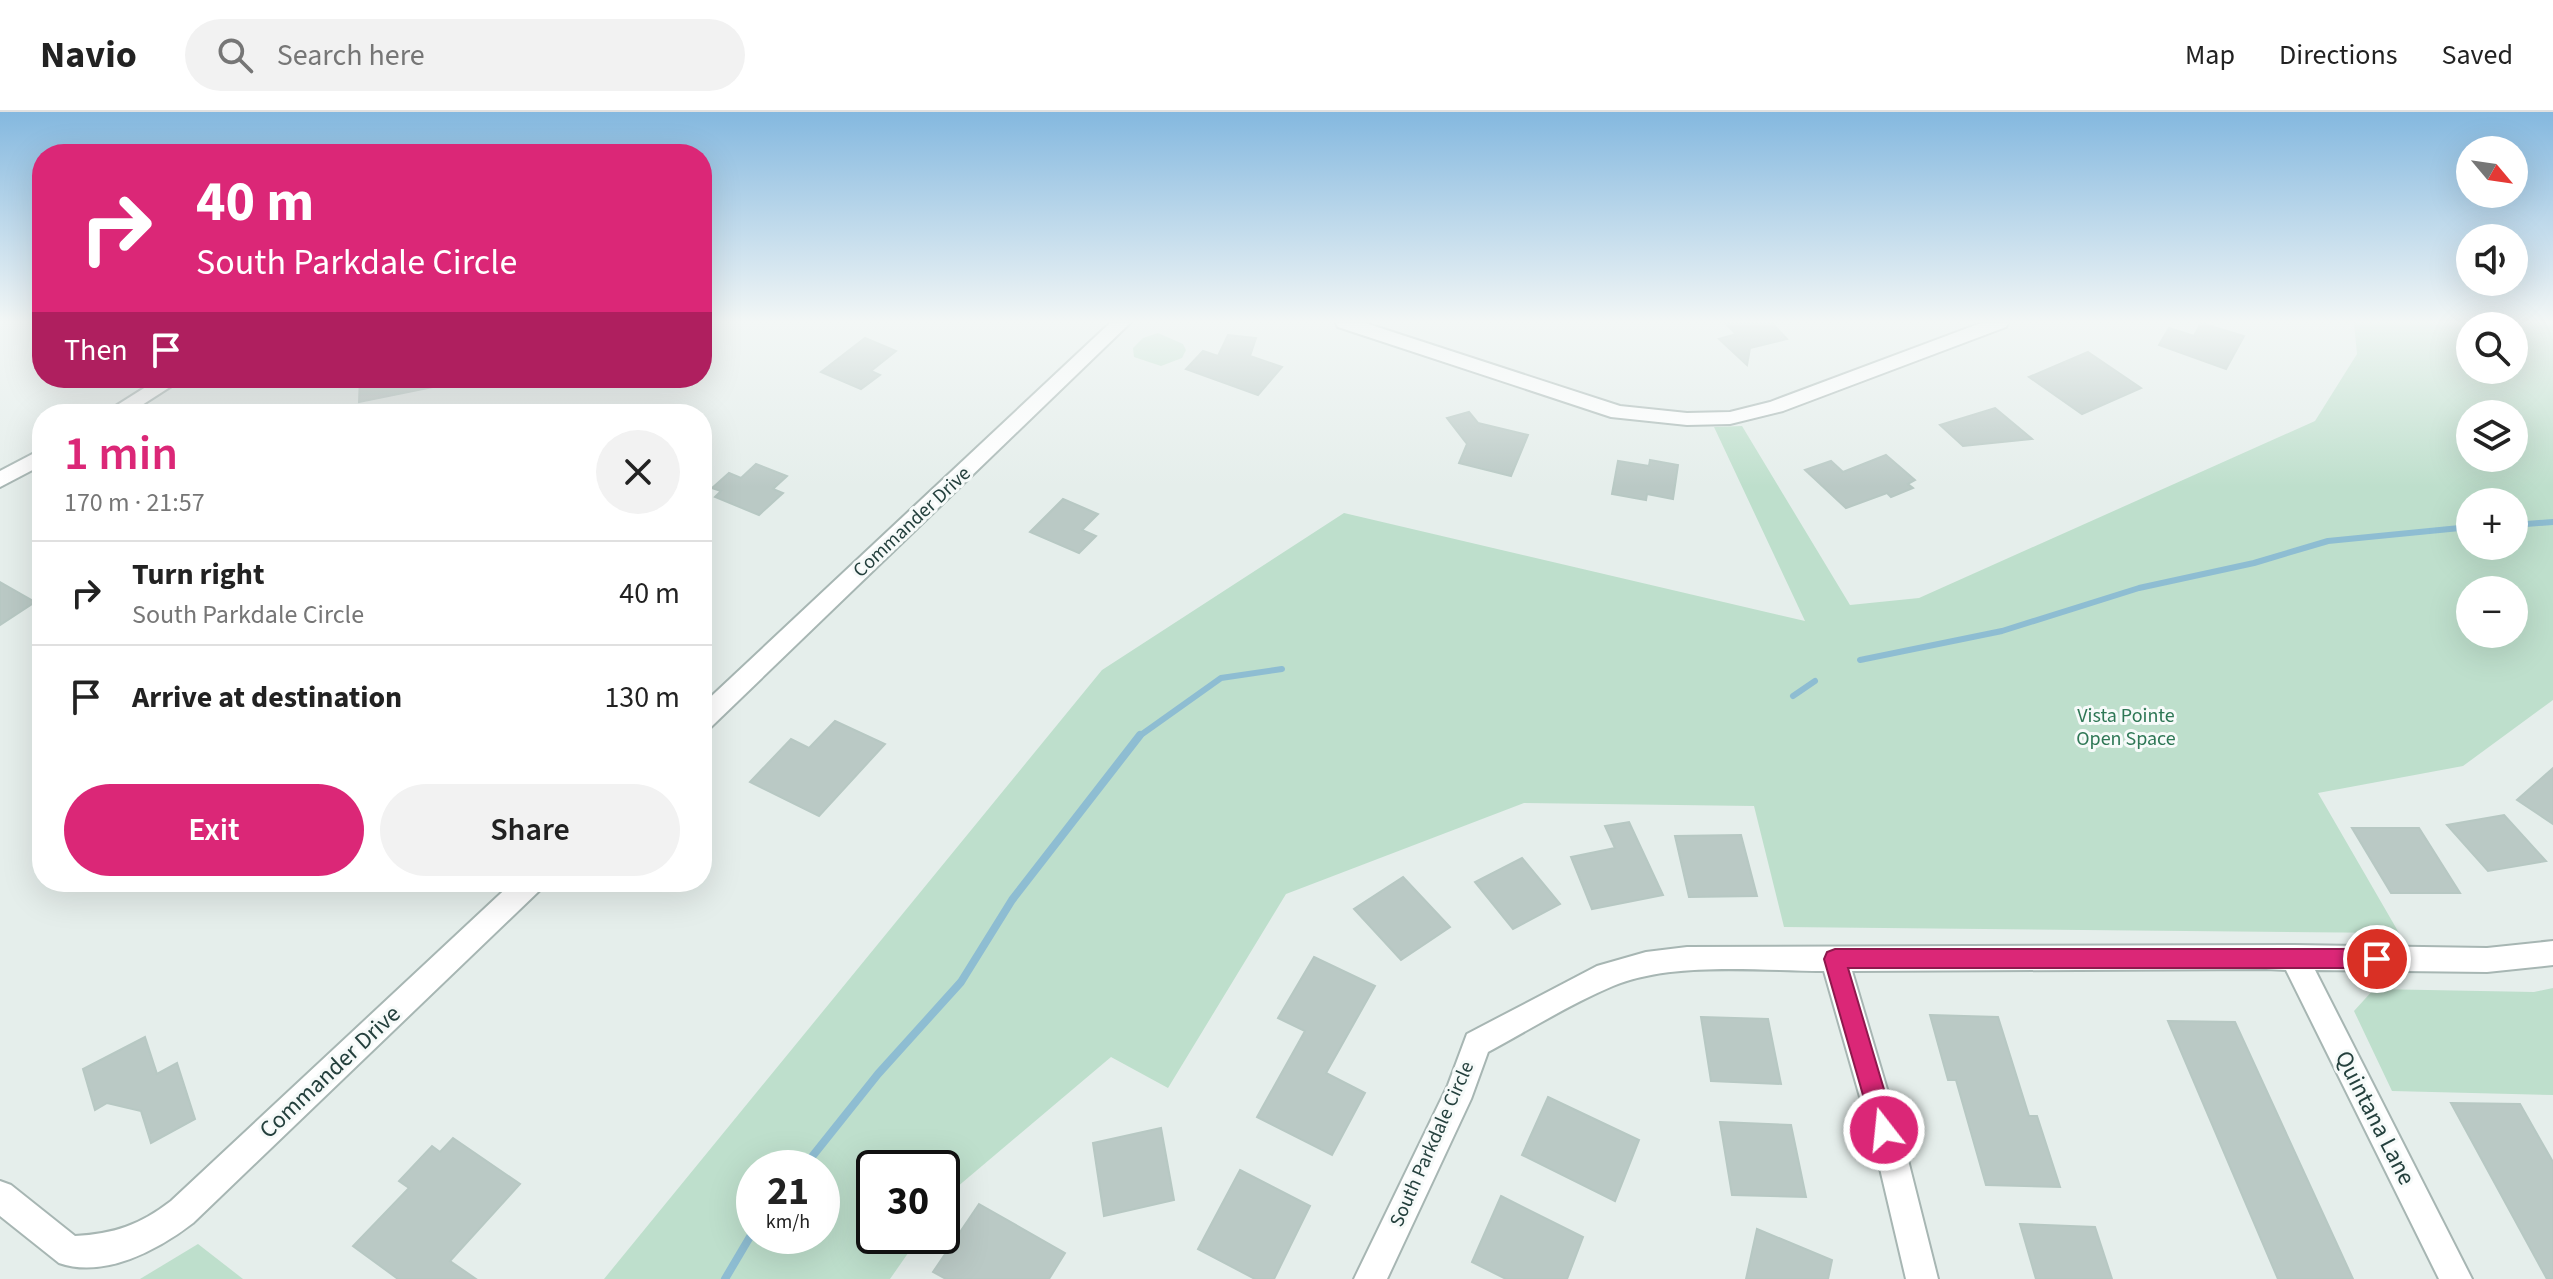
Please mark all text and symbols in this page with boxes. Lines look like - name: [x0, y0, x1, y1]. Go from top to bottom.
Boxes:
- search box: [185, 19, 745, 91]
- text: Navio: [40, 28, 137, 82]
- icon: search: [213, 33, 257, 77]
- text: Search here: [277, 34, 425, 77]
- text: Map: [2185, 35, 2235, 75]
- text: Directions: [2279, 35, 2398, 75]
- text: Saved: [2442, 35, 2513, 75]
- north arrow: [2456, 136, 2528, 208]
- map controls: [2456, 136, 2528, 648]
- text: 40 m: [196, 163, 314, 242]
- icon: right: [64, 176, 168, 280]
- button: sound: [2456, 224, 2528, 296]
- text: South Parkdale Circle: [196, 237, 517, 288]
- button: search: [2456, 312, 2528, 384]
- icon: arrive: [144, 328, 188, 372]
- text: Then: [64, 329, 128, 372]
- button: layers: [2456, 400, 2528, 472]
- text: 1 min: [64, 420, 178, 488]
- button: close: [596, 430, 680, 514]
- street label: Commander Drive: [847, 460, 977, 584]
- text: 170 m · 21:57: [64, 484, 205, 521]
- button: +: [2456, 488, 2528, 560]
- text: Turn right: [132, 553, 264, 596]
- icon: right: [64, 571, 108, 615]
- text: 40 m: [619, 572, 680, 615]
- button: −: [2456, 576, 2528, 648]
- text: South Parkdale Circle: [132, 596, 364, 633]
- icon: arrive: [64, 675, 108, 719]
- text: Arrive at destination: [132, 676, 402, 719]
- text: 130 m: [604, 676, 680, 719]
- park label: Vista Pointe Open Space: [2076, 702, 2176, 753]
- button: Exit: [64, 784, 364, 876]
- button: Share: [380, 784, 680, 876]
- pin: [2343, 925, 2411, 993]
- icon: arrive: [2355, 937, 2399, 981]
- street label: Commander Drive: [251, 997, 409, 1147]
- street label: Quintana Lane: [2326, 1045, 2424, 1191]
- street label: South Parkdale Circle: [1383, 1057, 1481, 1231]
- position arrow: [1842, 1088, 1926, 1172]
- speed limit sign: 30: [856, 1150, 960, 1254]
- text: 21: [767, 1163, 809, 1220]
- text: km/h: [766, 1208, 810, 1236]

